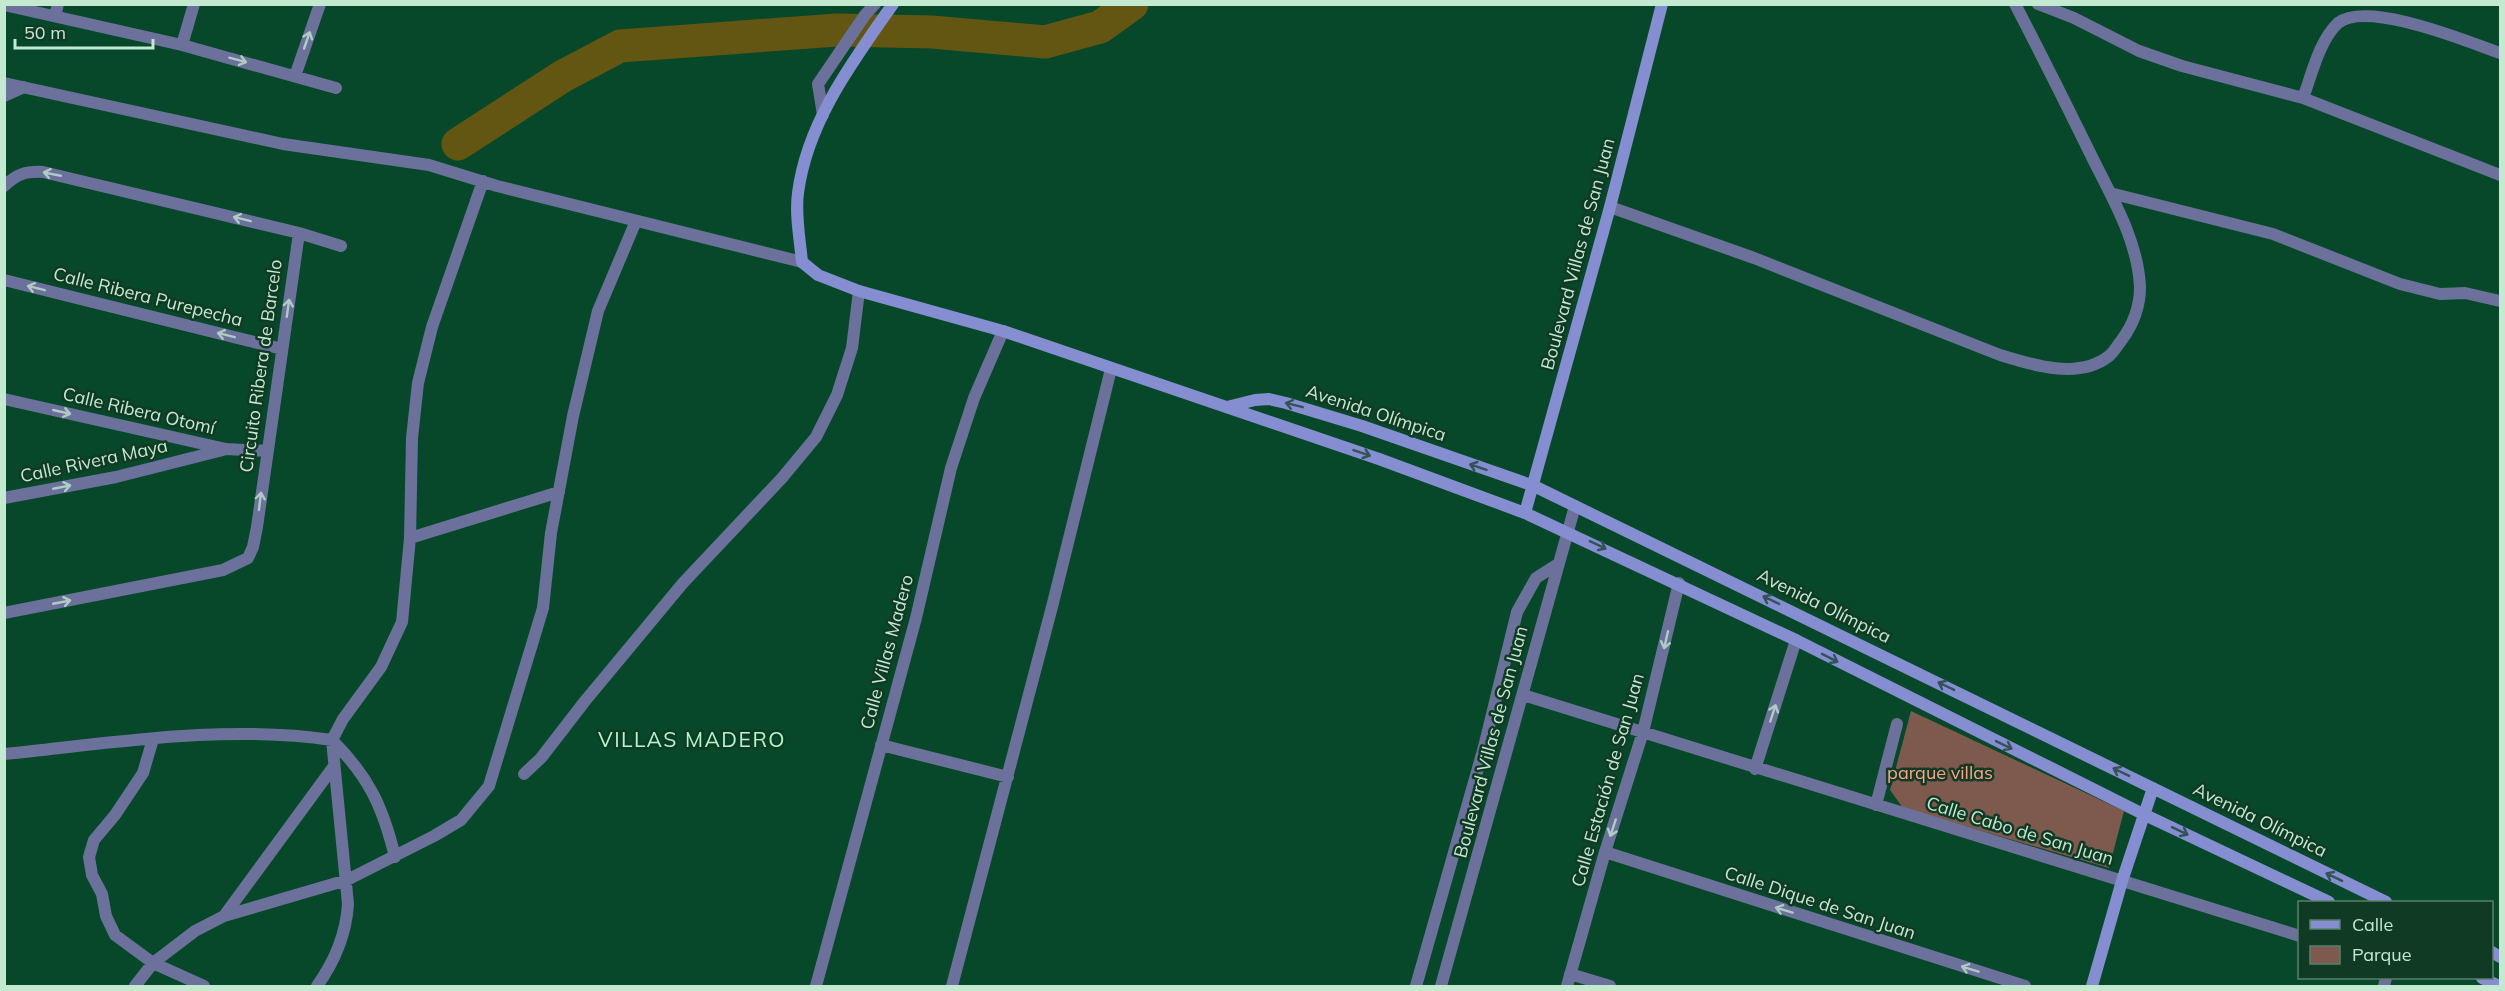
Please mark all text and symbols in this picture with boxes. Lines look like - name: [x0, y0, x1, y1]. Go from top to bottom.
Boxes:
- scale bar: [15, 12, 153, 50]
- text: 50 m: [24, 21, 66, 44]
- one-way arrow: [303, 31, 314, 50]
- one-way arrow: [228, 55, 247, 67]
- street label: Boulevard Villas de San Juan: [1535, 135, 1620, 372]
- one-way arrow: [43, 168, 63, 179]
- one-way arrow: [233, 213, 252, 225]
- street label: Circuito Ribera de Barcelo: [234, 258, 287, 474]
- street label: Calle Ribera Purepecha: [51, 262, 245, 331]
- one-way arrow: [27, 281, 46, 293]
- one-way arrow: [283, 299, 294, 319]
- one-way arrow: [216, 329, 235, 341]
- street label: Avenida Olímpica: [1303, 379, 1449, 446]
- street label: Calle Ribera Otomí: [61, 382, 219, 440]
- one-way arrow: [1284, 398, 1303, 410]
- one-way arrow: [52, 406, 71, 418]
- street label: Calle Rivera Maya: [18, 434, 170, 487]
- one-way arrow: [1352, 448, 1371, 459]
- one-way arrow: [1470, 460, 1488, 471]
- one-way arrow: [52, 481, 71, 492]
- one-way arrow: [255, 492, 266, 512]
- one-way arrow: [1589, 540, 1607, 552]
- street label: Avenida Olímpica: [1754, 563, 1895, 648]
- street label: Calle Villas Madero: [855, 572, 918, 732]
- one-way arrow: [1762, 594, 1780, 606]
- one-way arrow: [52, 596, 71, 607]
- street label: Boulevard Villas de San Juan: [1448, 623, 1533, 860]
- one-way arrow: [1659, 631, 1671, 650]
- one-way arrow: [1821, 653, 1839, 664]
- street label: Calle Estación de San Juan: [1566, 670, 1649, 889]
- one-way arrow: [1937, 680, 1955, 692]
- one-way arrow: [1768, 704, 1779, 723]
- district label: VILLAS MADERO: [598, 726, 786, 752]
- one-way arrow: [1995, 740, 2013, 752]
- park label: parque villas: [1887, 761, 1993, 784]
- one-way arrow: [2113, 766, 2130, 778]
- street label: Avenida Olímpica: [2190, 777, 2331, 862]
- street label: Calle Cabo de San Juan: [1924, 791, 2117, 870]
- one-way arrow: [1606, 818, 1617, 837]
- one-way arrow: [2170, 826, 2188, 838]
- street label: Calle Dique de San Juan: [1722, 861, 1919, 944]
- one-way arrow: [2325, 870, 2343, 882]
- legend: [2298, 901, 2493, 979]
- one-way arrow: [1775, 904, 1794, 915]
- text: Calle: [2352, 913, 2393, 936]
- text: Parque: [2352, 943, 2411, 966]
- one-way arrow: [1961, 963, 1980, 974]

